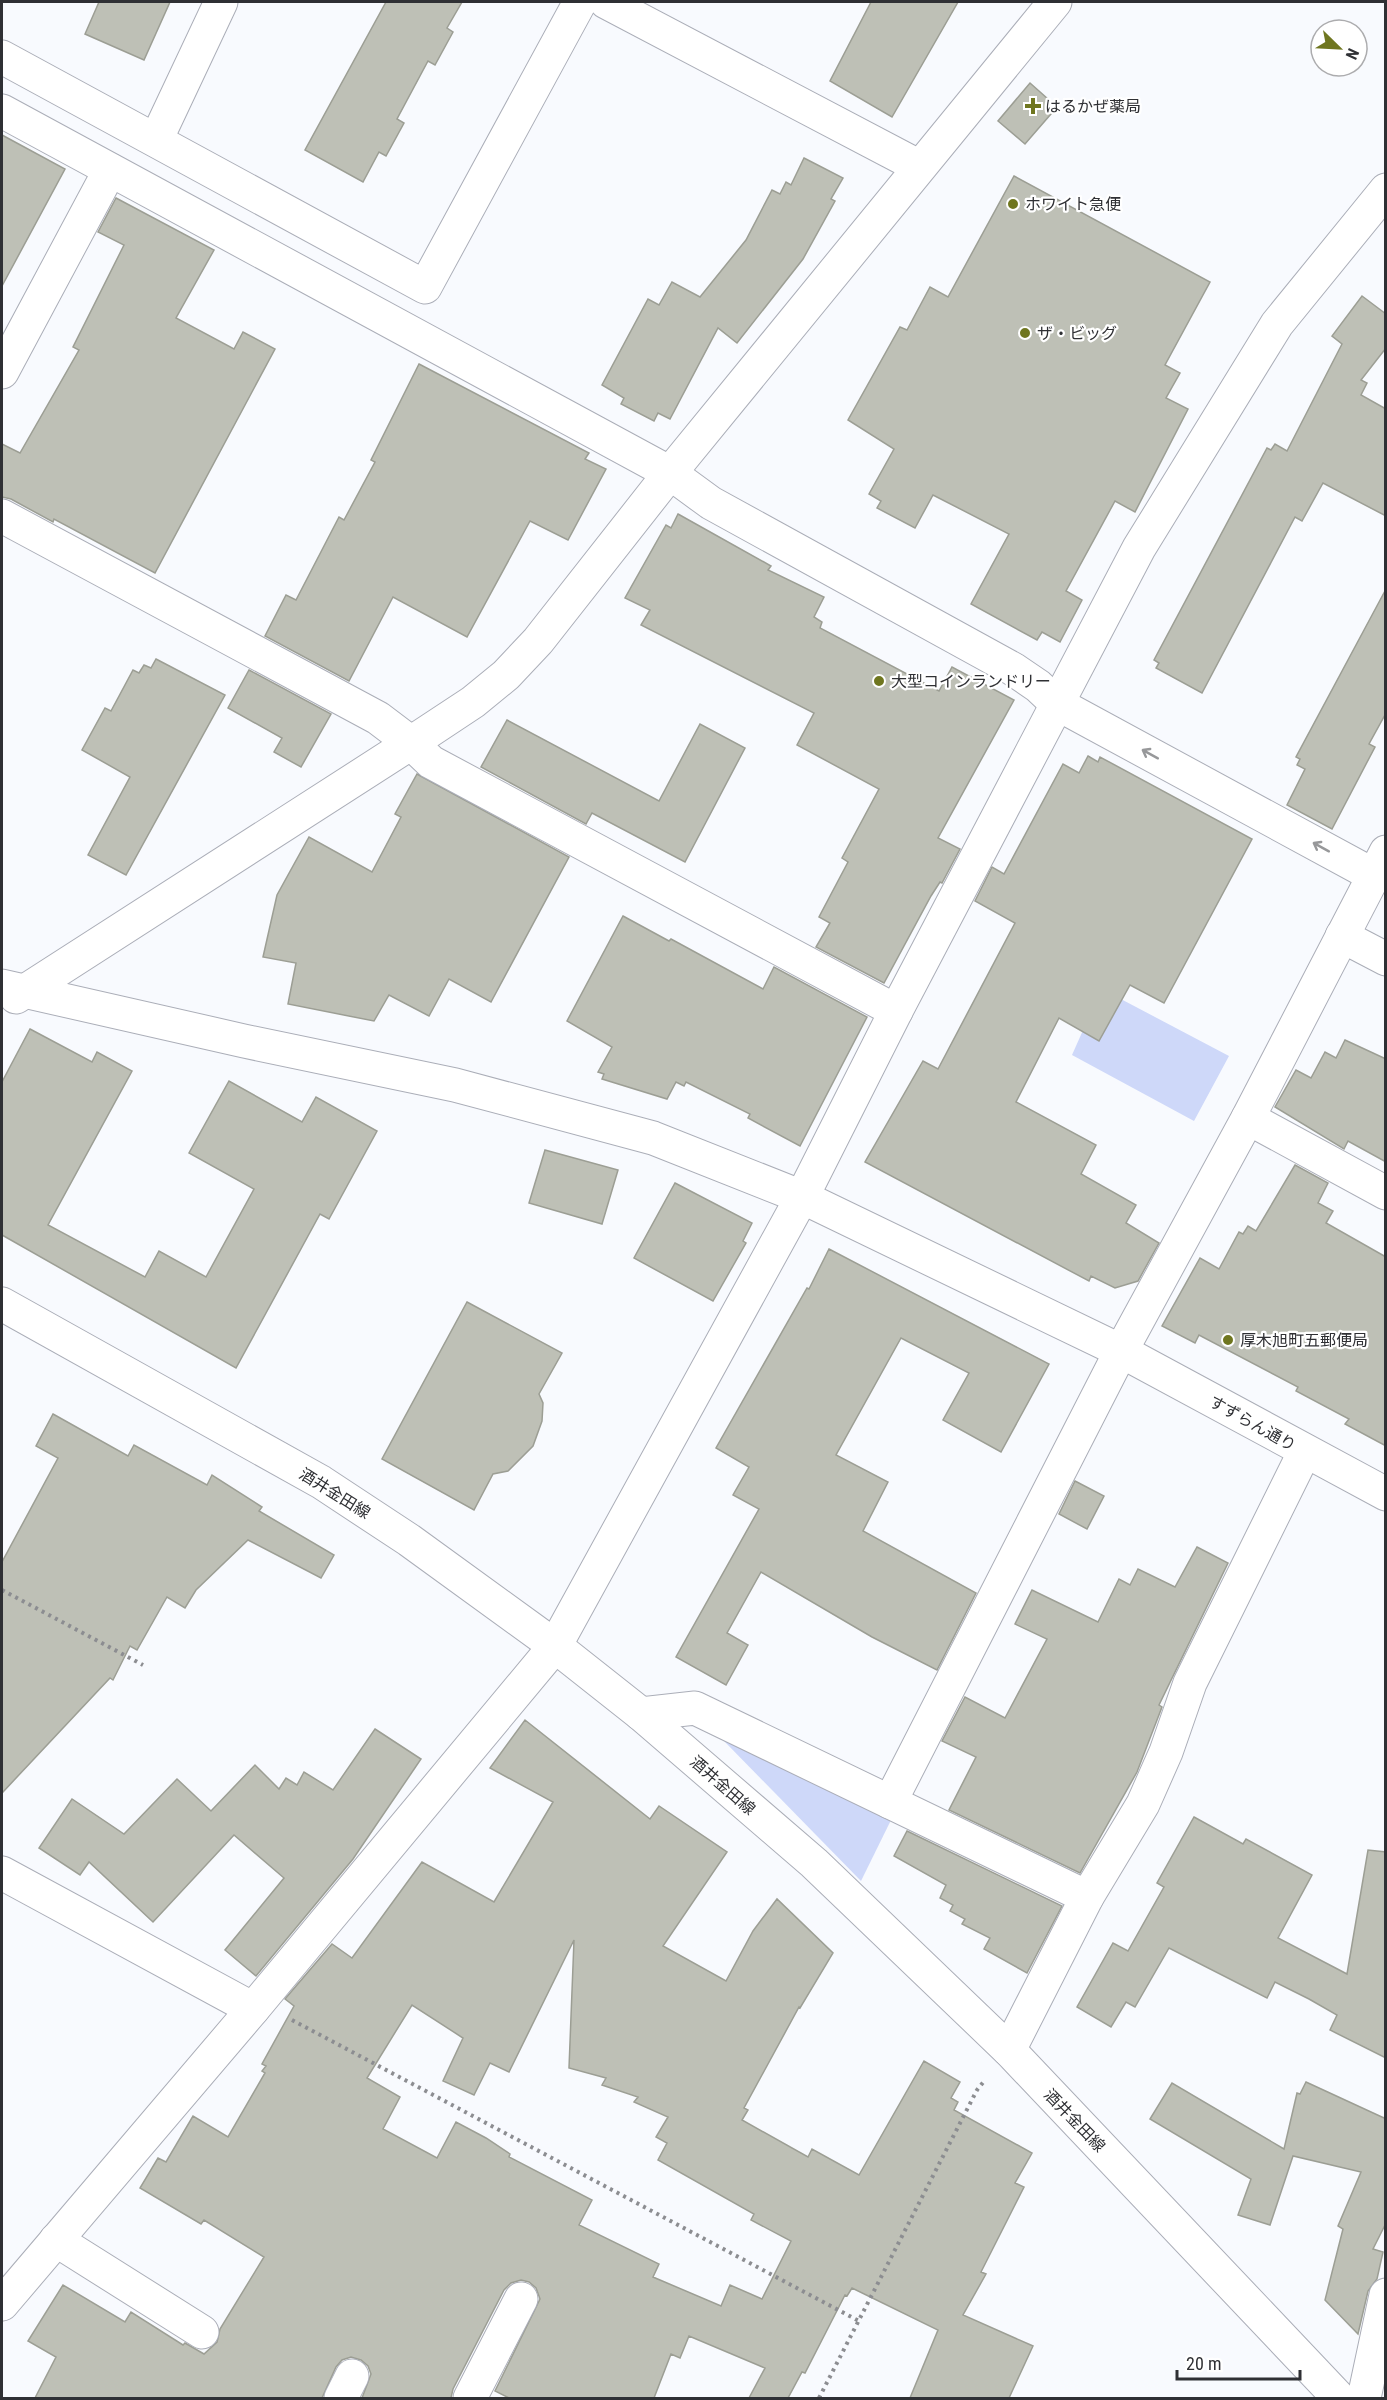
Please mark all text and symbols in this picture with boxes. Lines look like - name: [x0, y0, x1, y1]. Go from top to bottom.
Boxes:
- north arrow: [1309, 18, 1369, 78]
- text: N: [1342, 46, 1363, 62]
- place label: はるかぜ薬局: [1045, 97, 1141, 116]
- marker: はるかぜ薬局: [1026, 99, 1040, 113]
- place label: ホワイト急便: [1025, 195, 1121, 214]
- marker: ホワイト急便: [1006, 197, 1020, 211]
- place label: ザ・ビッグ: [1037, 324, 1117, 343]
- marker: ザ・ビッグ: [1018, 326, 1032, 340]
- place label: 大型コインランドリー: [891, 672, 1051, 691]
- marker: 大型コインランドリー: [872, 674, 886, 688]
- one-way arrow: [1142, 748, 1159, 760]
- one-way arrow: [1313, 841, 1330, 853]
- place label: 厚木旭町五郵便局: [1240, 1331, 1368, 1350]
- marker: 厚木旭町五郵便局: [1221, 1333, 1235, 1347]
- street label: すずらん通り: [1206, 1392, 1299, 1455]
- street label: 酒井金田線: [296, 1464, 374, 1523]
- street label: 酒井金田線: [686, 1752, 759, 1819]
- street label: 酒井金田線: [1040, 2085, 1109, 2156]
- scale bar: [1177, 2343, 1300, 2381]
- text: 20 m: [1186, 2353, 1221, 2374]

